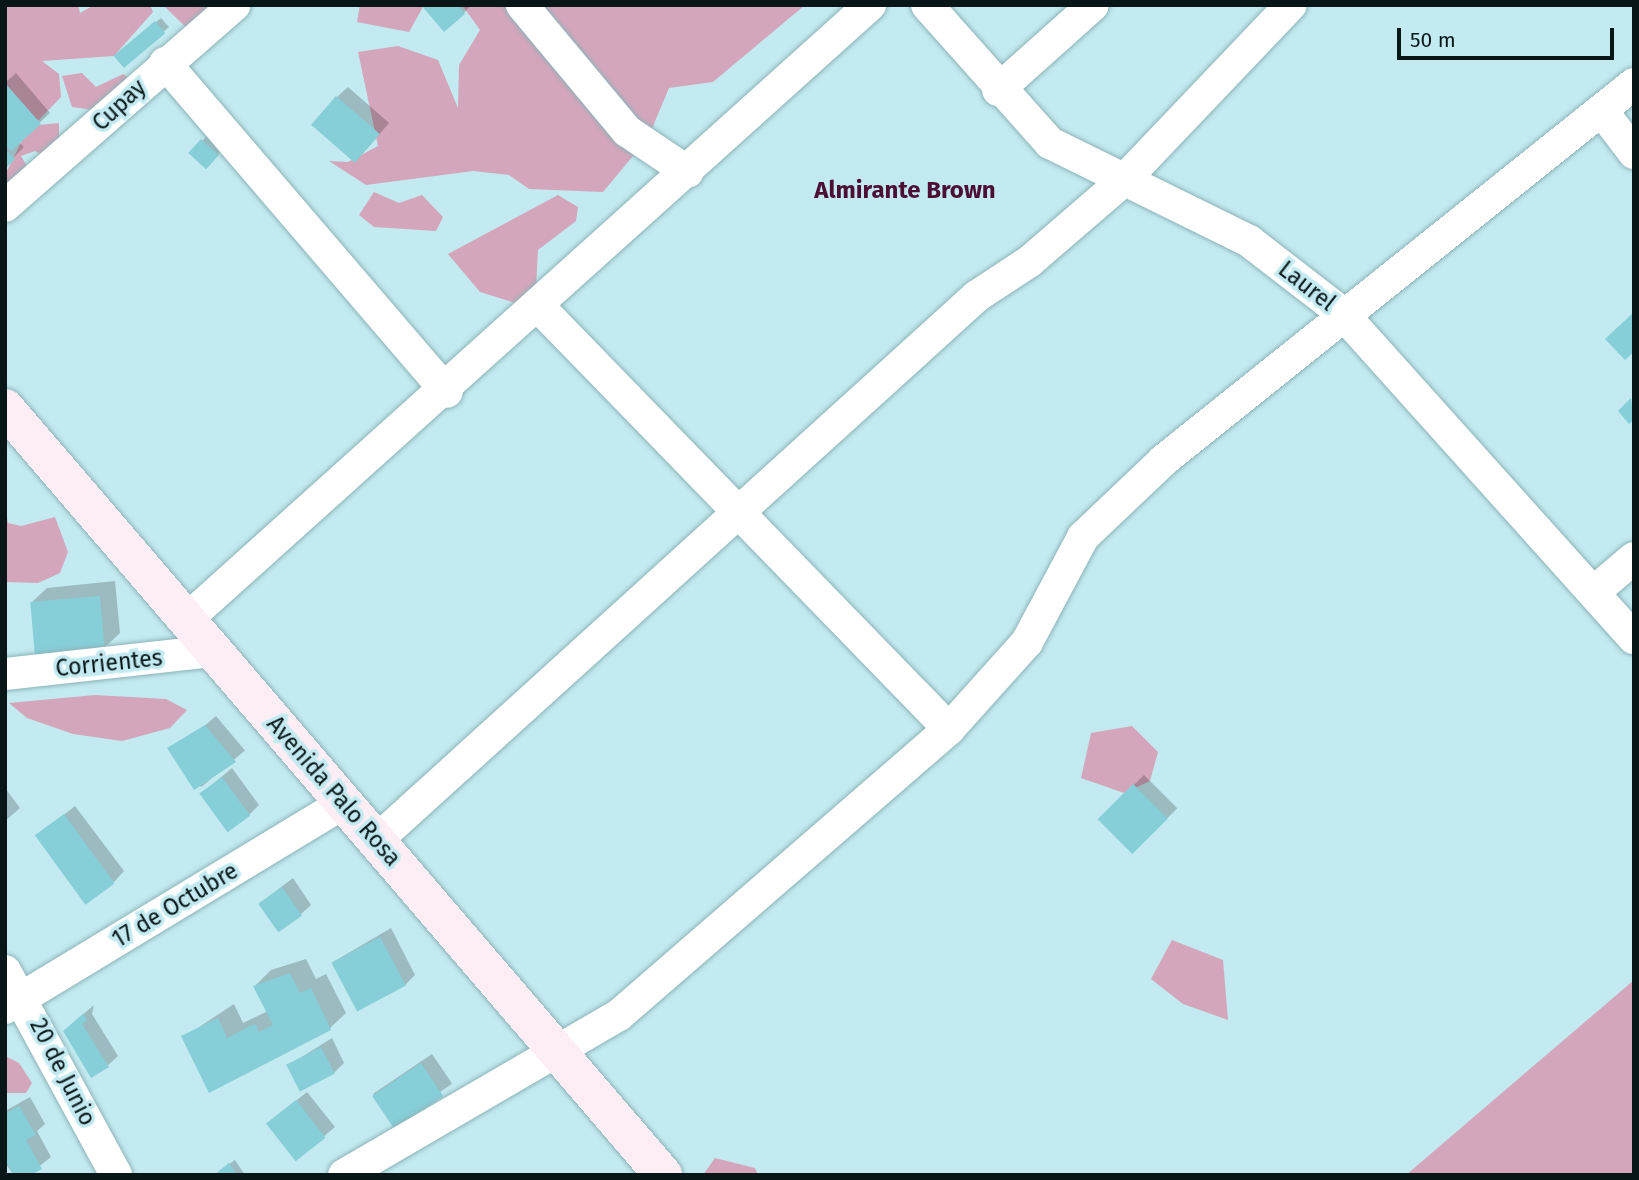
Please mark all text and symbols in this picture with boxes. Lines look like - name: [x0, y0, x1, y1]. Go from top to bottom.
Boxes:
- scale bar: [1401, 14, 1618, 58]
- text: 50 m: [1410, 27, 1456, 53]
- street label: Cupay: [87, 73, 151, 137]
- district label: Almirante Brown: [814, 177, 996, 205]
- street label: Laurel: [1273, 255, 1341, 317]
- street label: Corrientes: [54, 644, 164, 682]
- street label: Avenida Palo Rosa: [261, 710, 407, 872]
- street label: 17 de Octubre: [107, 857, 243, 953]
- street label: 20 de Junio: [24, 1014, 102, 1130]

